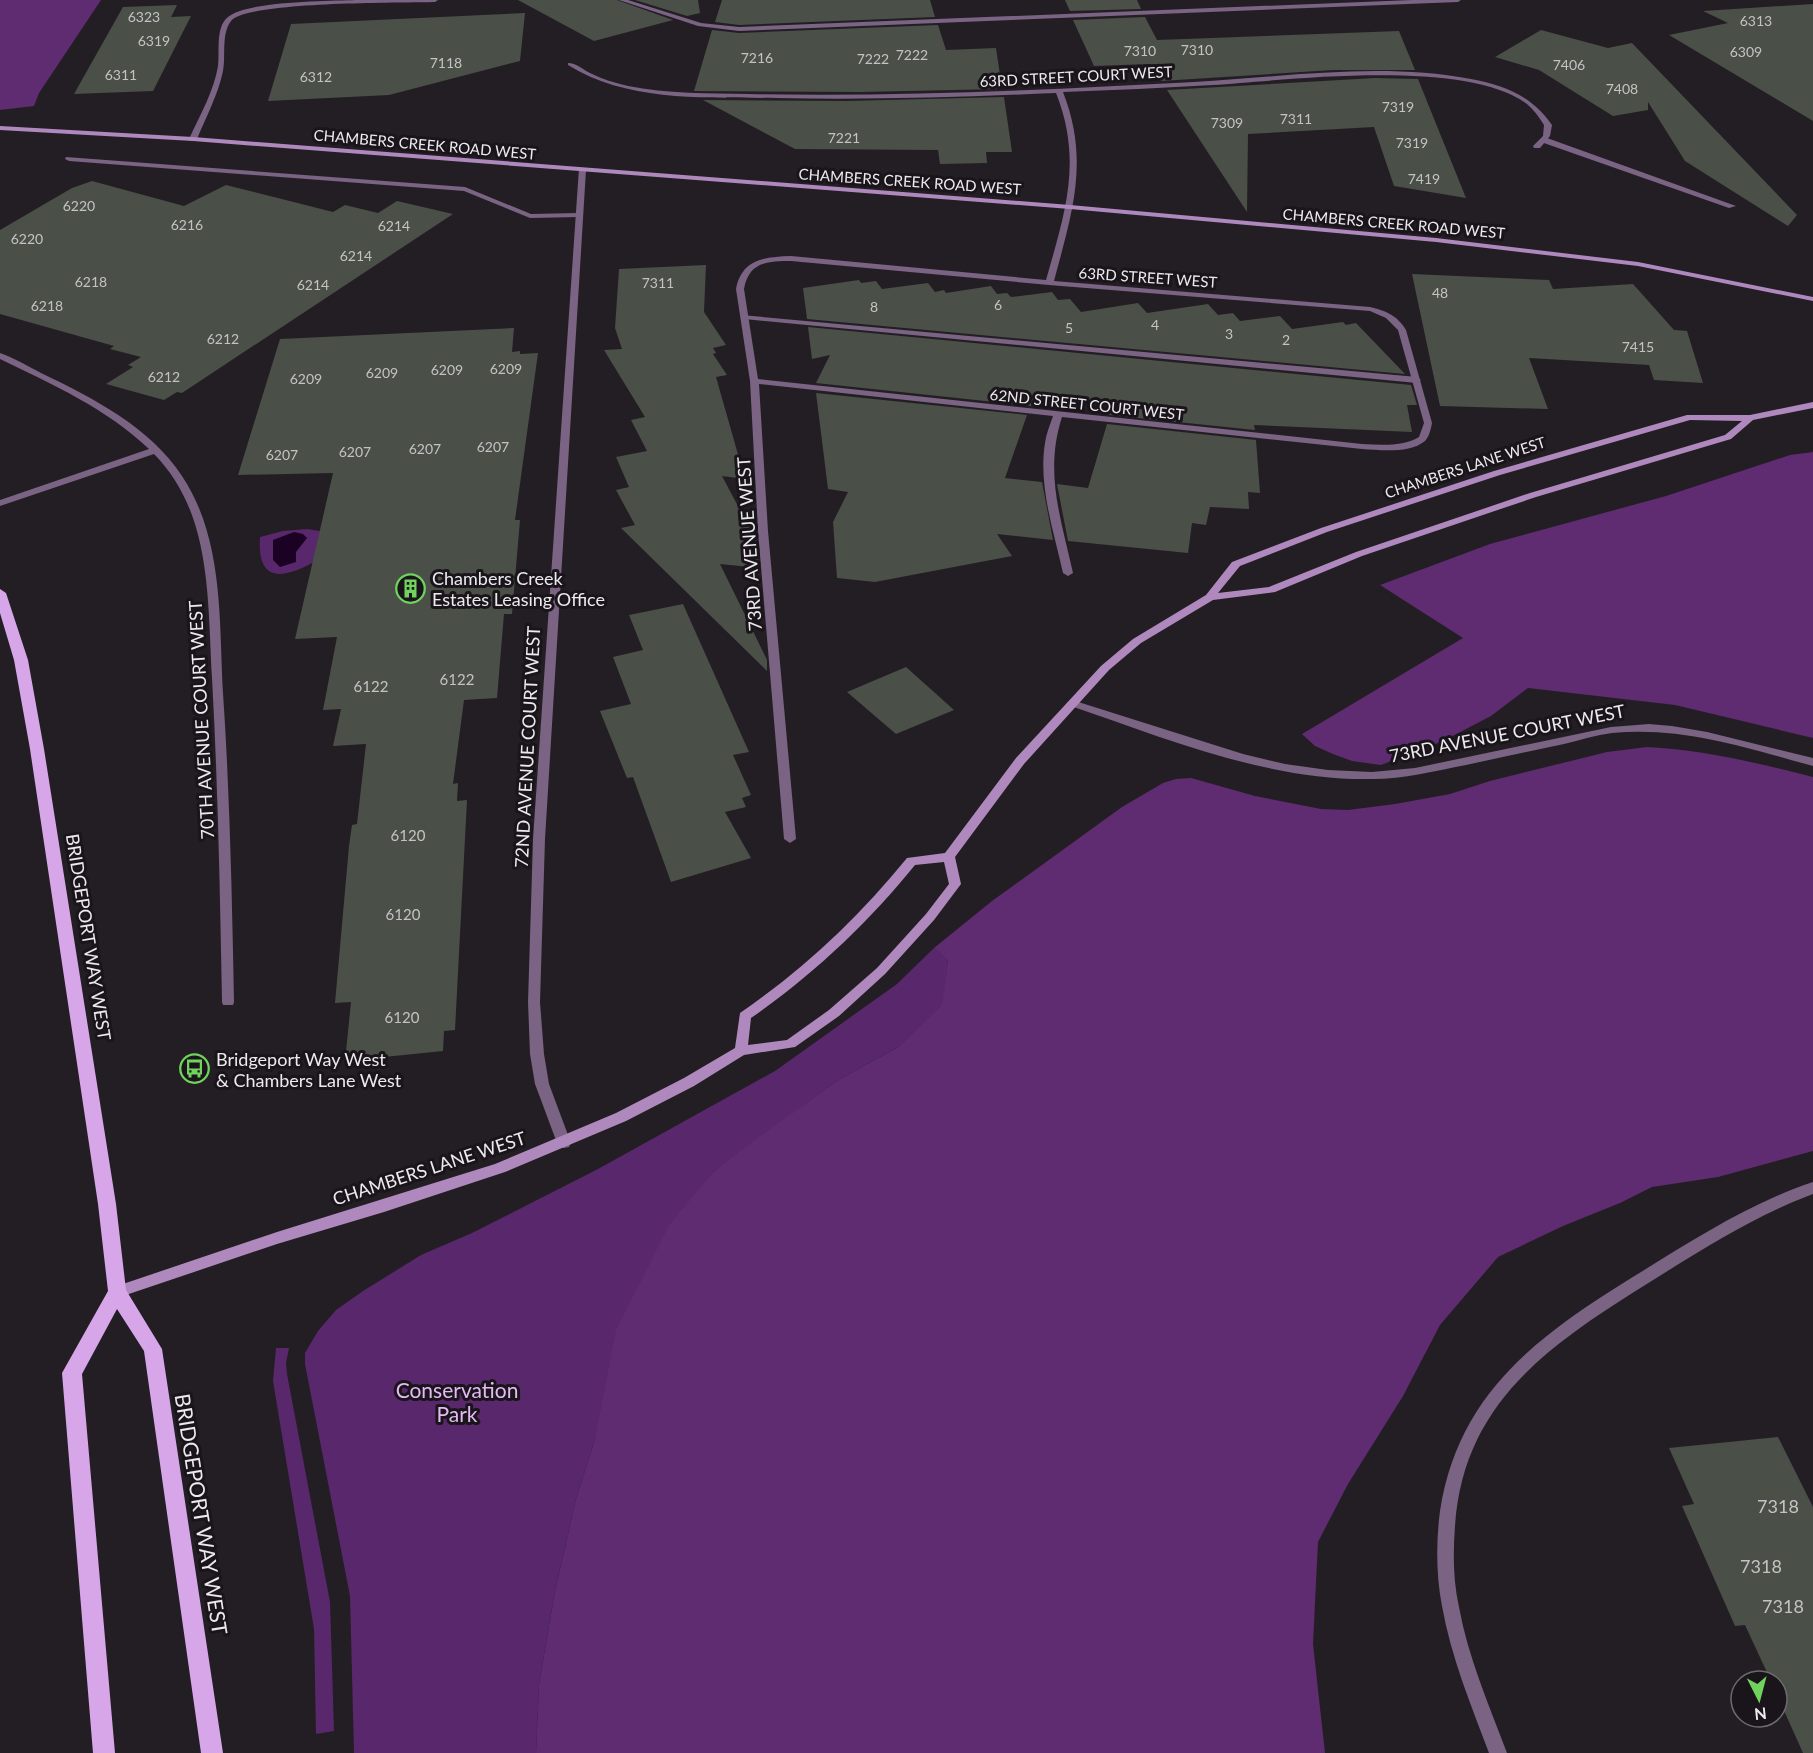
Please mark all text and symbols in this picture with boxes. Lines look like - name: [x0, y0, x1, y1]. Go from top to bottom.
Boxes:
- house number: 6323: [128, 8, 160, 25]
- house number: 6313: [1740, 12, 1772, 29]
- house number: 6319: [138, 32, 170, 49]
- house number: 7310: [1181, 41, 1213, 58]
- house number: 7310: [1124, 42, 1156, 59]
- house number: 6309: [1730, 43, 1762, 60]
- house number: 7222: [896, 46, 928, 63]
- house number: 7216: [741, 49, 773, 66]
- house number: 7222: [857, 50, 889, 67]
- house number: 7118: [430, 54, 462, 71]
- house number: 7406: [1553, 56, 1585, 73]
- street label: 63RD STREET COURT WEST: [979, 62, 1173, 90]
- house number: 6311: [105, 66, 137, 83]
- house number: 6312: [300, 68, 332, 85]
- house number: 7408: [1606, 80, 1638, 97]
- house number: 7319: [1382, 98, 1414, 115]
- house number: 7311: [1280, 110, 1312, 127]
- house number: 7309: [1211, 114, 1243, 131]
- street label: CHAMBERS CREEK ROAD WEST: [313, 125, 537, 163]
- house number: 7221: [828, 129, 860, 146]
- house number: 7319: [1396, 134, 1428, 151]
- street label: CHAMBERS CREEK ROAD WEST: [798, 164, 1022, 198]
- house number: 7419: [1408, 170, 1440, 187]
- house number: 6220: [63, 197, 95, 214]
- street label: CHAMBERS CREEK ROAD WEST: [1282, 204, 1506, 242]
- house number: 6216: [171, 216, 203, 233]
- house number: 6214: [378, 217, 410, 234]
- house number: 6220: [11, 230, 43, 247]
- house number: 6214: [340, 247, 372, 264]
- street label: 63RD STREET WEST: [1078, 263, 1218, 291]
- house number: 6218: [75, 273, 107, 290]
- house number: 7311: [642, 274, 674, 291]
- house number: 6214: [297, 276, 329, 293]
- house number: 48: [1432, 284, 1448, 301]
- house number: 6: [994, 296, 1002, 313]
- house number: 6218: [31, 297, 63, 314]
- house number: 8: [870, 298, 878, 315]
- house number: 4: [1151, 316, 1159, 333]
- house number: 5: [1065, 319, 1073, 336]
- house number: 3: [1225, 325, 1233, 342]
- house number: 6212: [207, 330, 239, 347]
- house number: 2: [1282, 331, 1290, 348]
- house number: 7415: [1622, 338, 1654, 355]
- house number: 6209: [490, 360, 522, 377]
- house number: 6209: [431, 361, 463, 378]
- house number: 6209: [366, 364, 398, 381]
- house number: 6212: [148, 368, 180, 385]
- house number: 6209: [290, 370, 322, 387]
- street label: 62ND STREET COURT WEST: [989, 385, 1185, 423]
- street label: CHAMBERS LANE WEST: [1382, 432, 1548, 502]
- house number: 6207: [477, 438, 509, 455]
- house number: 6207: [409, 440, 441, 457]
- house number: 6207: [339, 443, 371, 460]
- house number: 6207: [266, 446, 298, 463]
- street label: 73RD AVENUE WEST: [732, 456, 766, 632]
- place label: Chambers Creek Estates Leasing Office: [432, 567, 605, 610]
- building icon: Chambers Creek Estates Leasing Office: [395, 572, 427, 604]
- street label: 70TH AVENUE COURT WEST: [184, 600, 218, 840]
- street label: 72ND AVENUE COURT WEST: [510, 625, 544, 869]
- house number: 6122: [440, 670, 474, 688]
- house number: 6122: [354, 677, 388, 695]
- street label: 73RD AVENUE COURT WEST: [1387, 699, 1627, 767]
- house number: 6120: [391, 826, 426, 844]
- street label: BRIDGEPORT WAY WEST: [62, 832, 116, 1042]
- house number: 6120: [386, 905, 421, 923]
- house number: 6120: [385, 1008, 420, 1026]
- place label: Bridgeport Way West & Chambers Lane West: [216, 1048, 402, 1091]
- bus stop icon: Bridgeport Way West & Chambers Lane West: [179, 1053, 211, 1085]
- street label: CHAMBERS LANE WEST: [330, 1126, 529, 1210]
- park label: Conservation Park: [396, 1377, 518, 1426]
- street label: BRIDGEPORT WAY WEST: [171, 1392, 233, 1637]
- house number: 7318: [1757, 1495, 1799, 1517]
- house number: 7318: [1740, 1555, 1782, 1577]
- house number: 7318: [1762, 1595, 1804, 1617]
- north arrow: [1729, 1669, 1789, 1729]
- text: N: [1753, 1704, 1768, 1725]

